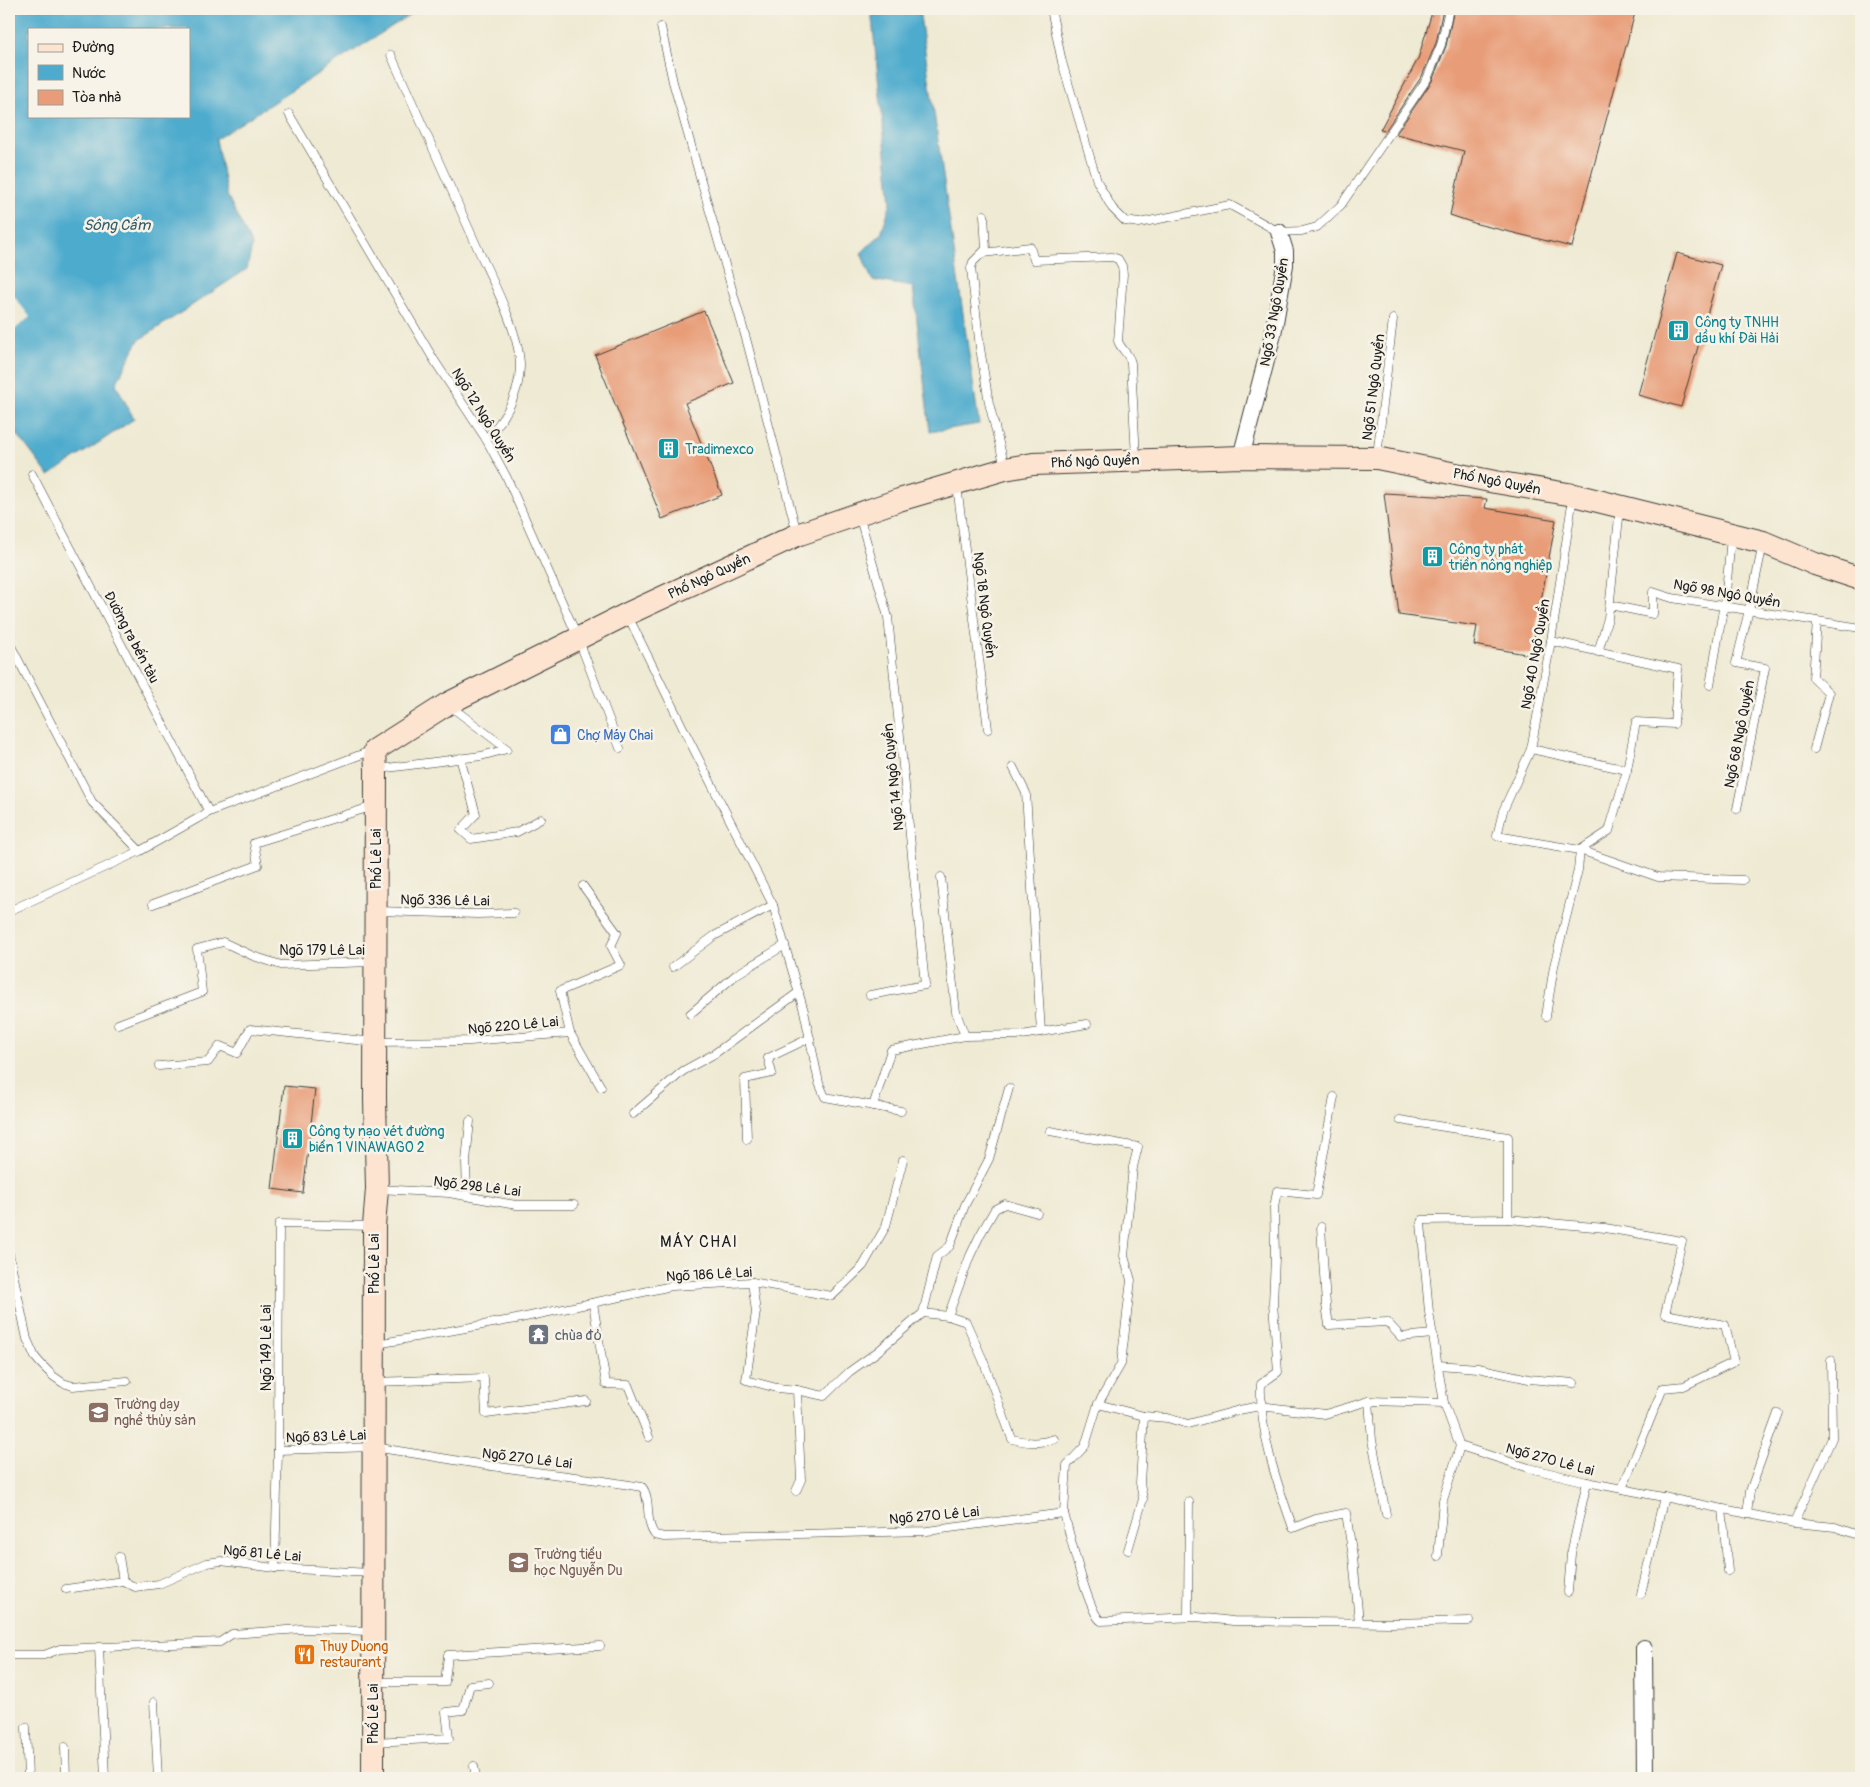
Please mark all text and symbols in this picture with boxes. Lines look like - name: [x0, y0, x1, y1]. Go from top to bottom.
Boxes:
- legend: [28, 28, 190, 118]
- text: Đường: [72, 38, 114, 57]
- text: Nước: [72, 64, 106, 83]
- text: Tòa nhà: [72, 88, 121, 107]
- water label: Sông Cấm: [84, 216, 152, 235]
- street label: Ngõ 33 Ngô Quyền: [1256, 256, 1292, 368]
- place label: Công ty TNHH dầu khí Đài Hải: [1695, 314, 1779, 347]
- building icon: Công ty TNHH dầu khí Đài Hải: [1667, 318, 1691, 342]
- street label: Ngõ 51 Ngô Quyền: [1358, 333, 1388, 441]
- street label: Ngõ 12 Ngô Quyền: [448, 365, 520, 465]
- building icon: Tradimexco: [657, 437, 681, 461]
- place label: Tradimexco: [685, 441, 754, 458]
- street label: Phố Ngô Quyền: [1050, 450, 1140, 472]
- street label: Phố Ngô Quyền: [1452, 464, 1543, 498]
- place label: Công ty phát triền nông nghiệp: [1448, 541, 1553, 574]
- building icon: Công ty phát triền nông nghiệp: [1421, 545, 1445, 569]
- street label: Phố Ngô Quyền: [665, 549, 753, 603]
- street label: Ngõ 18 Ngô Quyền: [970, 551, 1000, 659]
- street label: Ngõ 98 Ngô Quyền: [1672, 575, 1782, 611]
- street label: Đường ra bến tàu: [100, 588, 163, 686]
- street label: Ngõ 40 Ngô Quyền: [1516, 597, 1554, 711]
- street label: Ngõ 68 Ngô Quyền: [1720, 678, 1758, 789]
- street label: Ngõ 14 Ngô Quyền: [878, 722, 908, 832]
- shop icon: Chợ Máy Chai: [549, 723, 573, 747]
- place label: Chợ Máy Chai: [577, 727, 654, 744]
- street label: Phố Lê Lai: [367, 828, 385, 889]
- street label: Ngõ 336 Lê Lai: [400, 891, 490, 910]
- street label: Ngõ 179 Lê Lai: [279, 942, 365, 959]
- street label: Ngõ 220 Lê Lai: [467, 1013, 559, 1038]
- place label: Công ty nạo vét đường biển 1 VINAWAGO 2: [309, 1123, 444, 1156]
- building icon: Công ty nạo vét đường biển 1 VINAWAGO 2: [281, 1127, 305, 1151]
- street label: Ngõ 298 Lê Lai: [432, 1173, 522, 1200]
- district label: MÁY CHAI: [660, 1232, 738, 1252]
- street label: Phố Lê Lai: [365, 1233, 383, 1294]
- street label: Ngõ 186 Lê Lai: [666, 1264, 753, 1285]
- street label: Ngõ 149 Lê Lai: [258, 1304, 275, 1391]
- temple icon: chùa đỏ: [527, 1323, 551, 1347]
- place label: chùa đỏ: [555, 1327, 602, 1344]
- place label: Trường dạy nghề thủy sản: [114, 1396, 196, 1429]
- school or university icon: Trường dạy nghề thủy sản: [86, 1400, 110, 1424]
- street label: Ngõ 83 Lê Lai: [286, 1427, 367, 1446]
- street label: Ngõ 270 Lê Lai: [1504, 1440, 1596, 1480]
- street label: Ngõ 270 Lê Lai: [481, 1445, 573, 1472]
- street label: Ngõ 270 Lê Lai: [888, 1503, 980, 1528]
- street label: Ngõ 81 Lê Lai: [222, 1542, 302, 1565]
- place label: Trường tiểu học Nguyễn Du: [534, 1546, 623, 1579]
- school or university icon: Trường tiểu học Nguyễn Du: [506, 1550, 530, 1574]
- place label: Thuy Duong restaurant: [320, 1638, 388, 1671]
- restaurant icon: Thuy Duong restaurant: [292, 1642, 316, 1666]
- street label: Phố Lê Lai: [364, 1683, 382, 1744]

